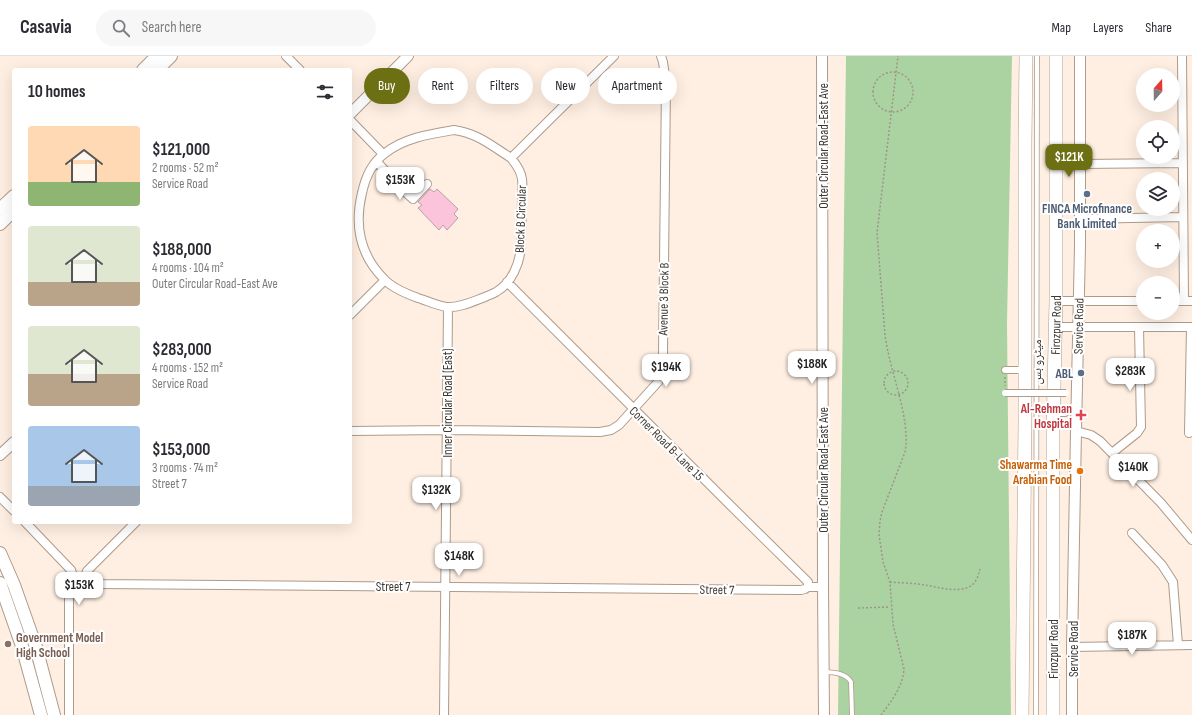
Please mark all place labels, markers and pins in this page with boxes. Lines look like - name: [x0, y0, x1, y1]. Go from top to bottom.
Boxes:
- pin: $121K: [1041, 144, 1097, 178]
- pin: $153K: [372, 167, 428, 201]
- marker: FINCA Microfinance Bank Limited: [1082, 189, 1092, 199]
- place label: FINCA Microfinance Bank Limited: [1042, 201, 1132, 232]
- pin: $188K: [784, 351, 840, 385]
- pin: $194K: [638, 354, 694, 388]
- pin: $283K: [1102, 358, 1158, 392]
- place label: ABL: [1055, 366, 1073, 382]
- marker: ABL: [1076, 368, 1086, 378]
- place label: Al-Rehman Hospital: [1020, 401, 1072, 432]
- marker: Al-Rehman Hospital: [1075, 409, 1087, 421]
- pin: $140K: [1105, 454, 1161, 488]
- place label: Shawarma Time Arabian Food: [1000, 457, 1072, 488]
- marker: Shawarma Time Arabian Food: [1075, 466, 1085, 476]
- pin: $132K: [408, 477, 464, 511]
- pin: $148K: [431, 543, 487, 577]
- pin: $153K: [51, 572, 107, 606]
- pin: $187K: [1104, 622, 1160, 656]
- place label: Government Model High School: [16, 630, 104, 661]
- marker: Government Model High School: [3, 639, 13, 649]

